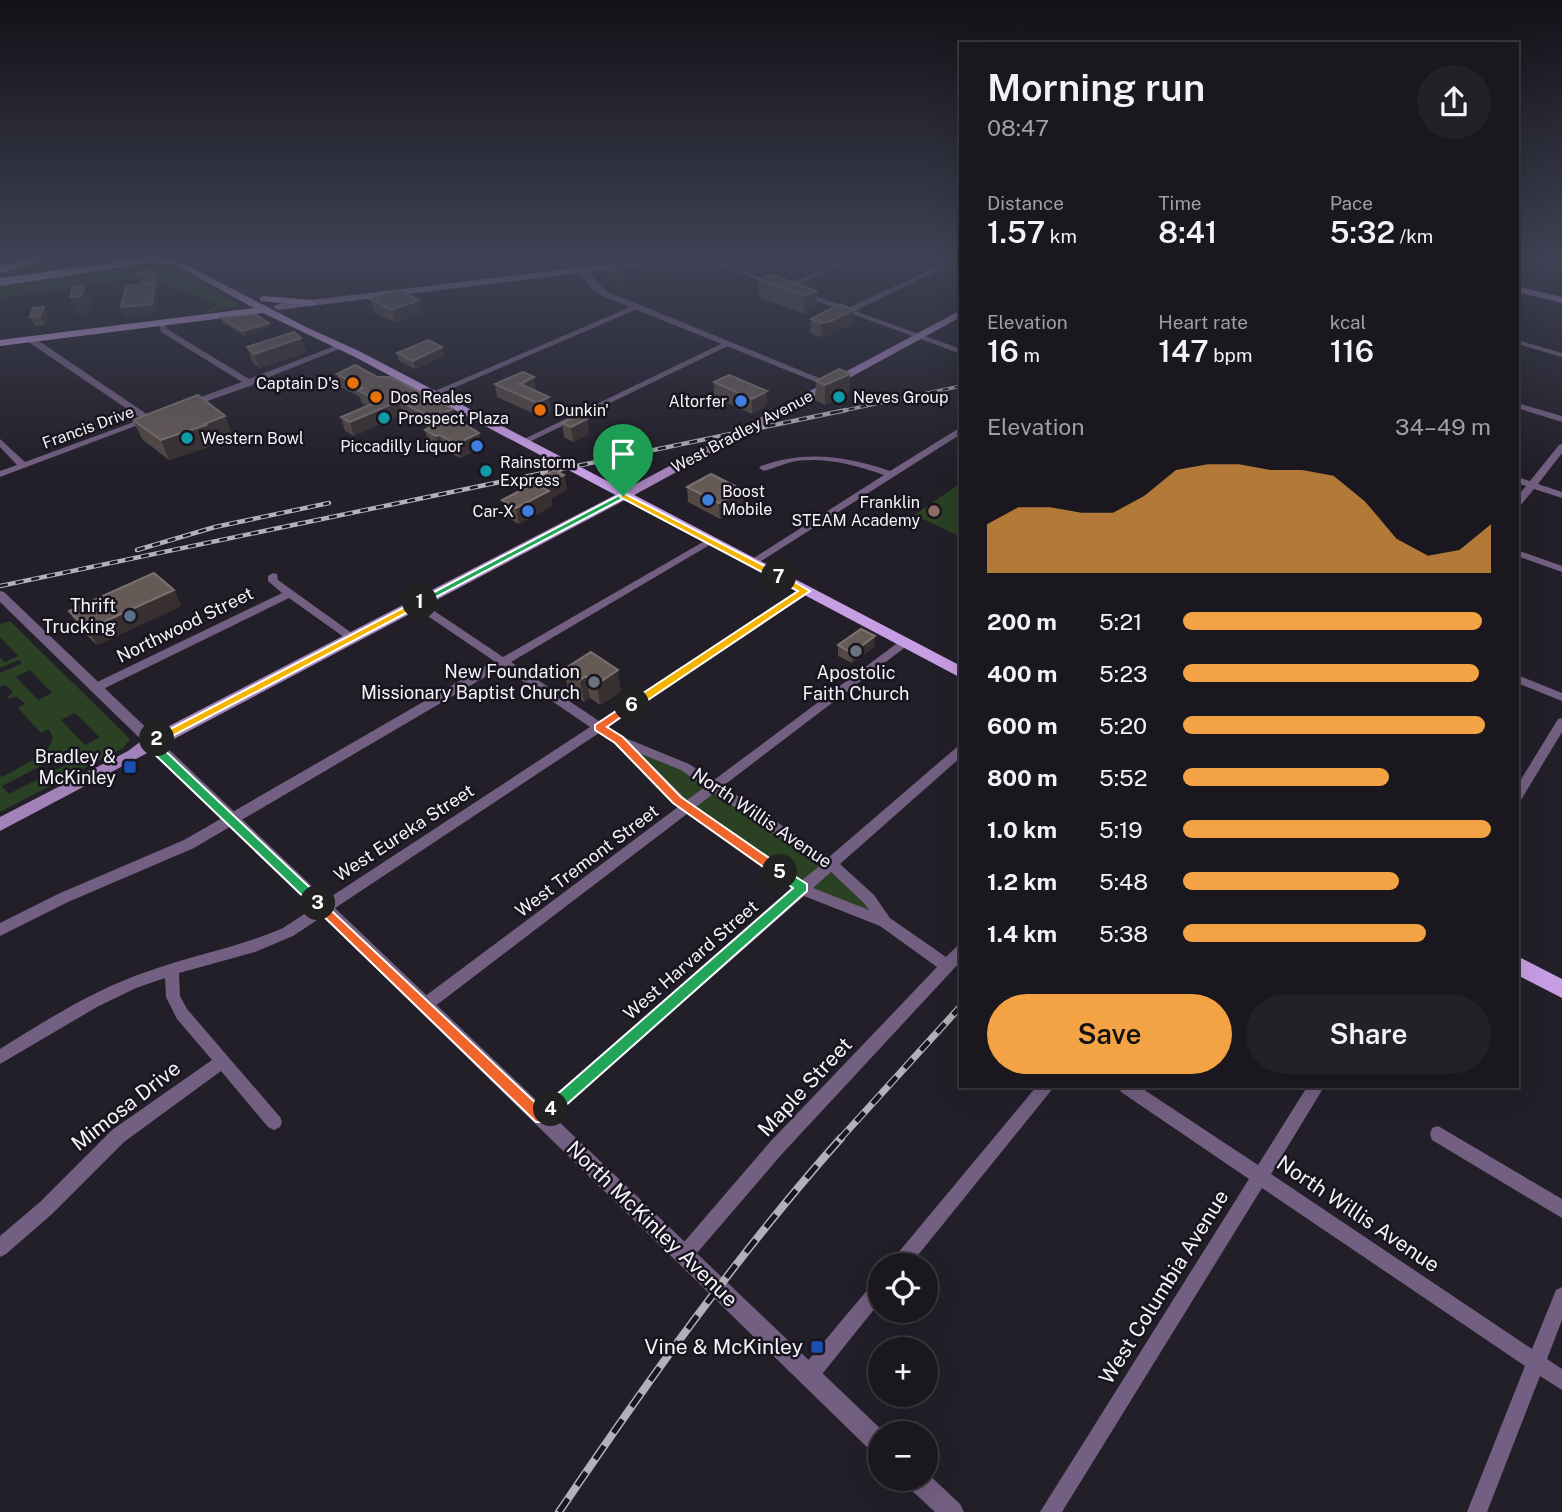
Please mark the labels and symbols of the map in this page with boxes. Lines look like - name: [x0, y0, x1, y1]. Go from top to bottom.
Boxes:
- place label: Captain D's: [256, 374, 339, 393]
- marker: Captain D's: [345, 375, 361, 391]
- street label: West Bradley Avenue: [668, 386, 816, 477]
- place label: Dos Reales: [390, 388, 472, 407]
- place label: Neves Group: [853, 388, 949, 407]
- marker: Dos Reales: [368, 389, 384, 405]
- marker: Neves Group: [831, 389, 847, 405]
- place label: Altorfer: [668, 392, 727, 411]
- marker: Altorfer: [733, 393, 749, 409]
- place label: Dunkin': [554, 401, 609, 420]
- street label: Francis Drive: [40, 402, 137, 453]
- marker: Dunkin': [532, 402, 548, 418]
- place label: Prospect Plaza: [398, 409, 509, 428]
- marker: Prospect Plaza: [376, 410, 392, 426]
- pin: [593, 424, 653, 496]
- place label: Western Bowl: [201, 429, 304, 448]
- marker: Western Bowl: [179, 430, 195, 446]
- place label: Piccadilly Liquor: [340, 437, 463, 456]
- marker: Piccadilly Liquor: [469, 438, 485, 454]
- place label: Rainstorm Express: [500, 453, 576, 490]
- marker: Rainstorm Express: [478, 463, 494, 479]
- place label: Boost Mobile: [722, 482, 772, 519]
- marker: Boost Mobile: [700, 492, 716, 508]
- place label: Franklin STEAM Academy: [791, 493, 920, 530]
- place label: Car-X: [473, 502, 514, 521]
- marker: Car-X: [520, 503, 536, 519]
- marker: Franklin STEAM Academy: [926, 503, 942, 519]
- pin: 7: [762, 560, 796, 594]
- street label: Northwood Street: [113, 582, 257, 667]
- pin: 1: [402, 584, 438, 620]
- place label: Thrift Trucking: [42, 595, 116, 637]
- marker: Thrift Trucking: [122, 608, 138, 624]
- marker: Apostolic Faith Church: [848, 643, 864, 659]
- place label: New Foundation Missionary Baptist Church: [361, 661, 580, 703]
- place label: Apostolic Faith Church: [803, 662, 909, 704]
- marker: New Foundation Missionary Baptist Church: [586, 674, 602, 690]
- pin: 6: [614, 688, 650, 722]
- pin: 2: [140, 722, 174, 756]
- place label: Bradley & McKinley: [35, 746, 116, 788]
- marker: Bradley & McKinley: [122, 759, 138, 775]
- street label: North Willis Avenue: [689, 763, 836, 872]
- street label: West Eureka Street: [330, 780, 477, 886]
- street label: West Tremont Street: [511, 800, 662, 921]
- pin: 5: [762, 854, 798, 890]
- pin: 3: [300, 886, 336, 920]
- street label: West Harvard Street: [619, 896, 762, 1024]
- street label: Maple Street: [752, 1032, 857, 1142]
- street label: Mimosa Drive: [66, 1055, 185, 1156]
- pin: 4: [534, 1092, 568, 1126]
- street label: North McKinley Avenue: [562, 1135, 743, 1312]
- street label: North Willis Avenue: [1272, 1150, 1444, 1277]
- street label: West Columbia Avenue: [1094, 1185, 1234, 1388]
- place label: Vine & McKinley: [644, 1334, 803, 1359]
- marker: Vine & McKinley: [809, 1339, 825, 1355]

